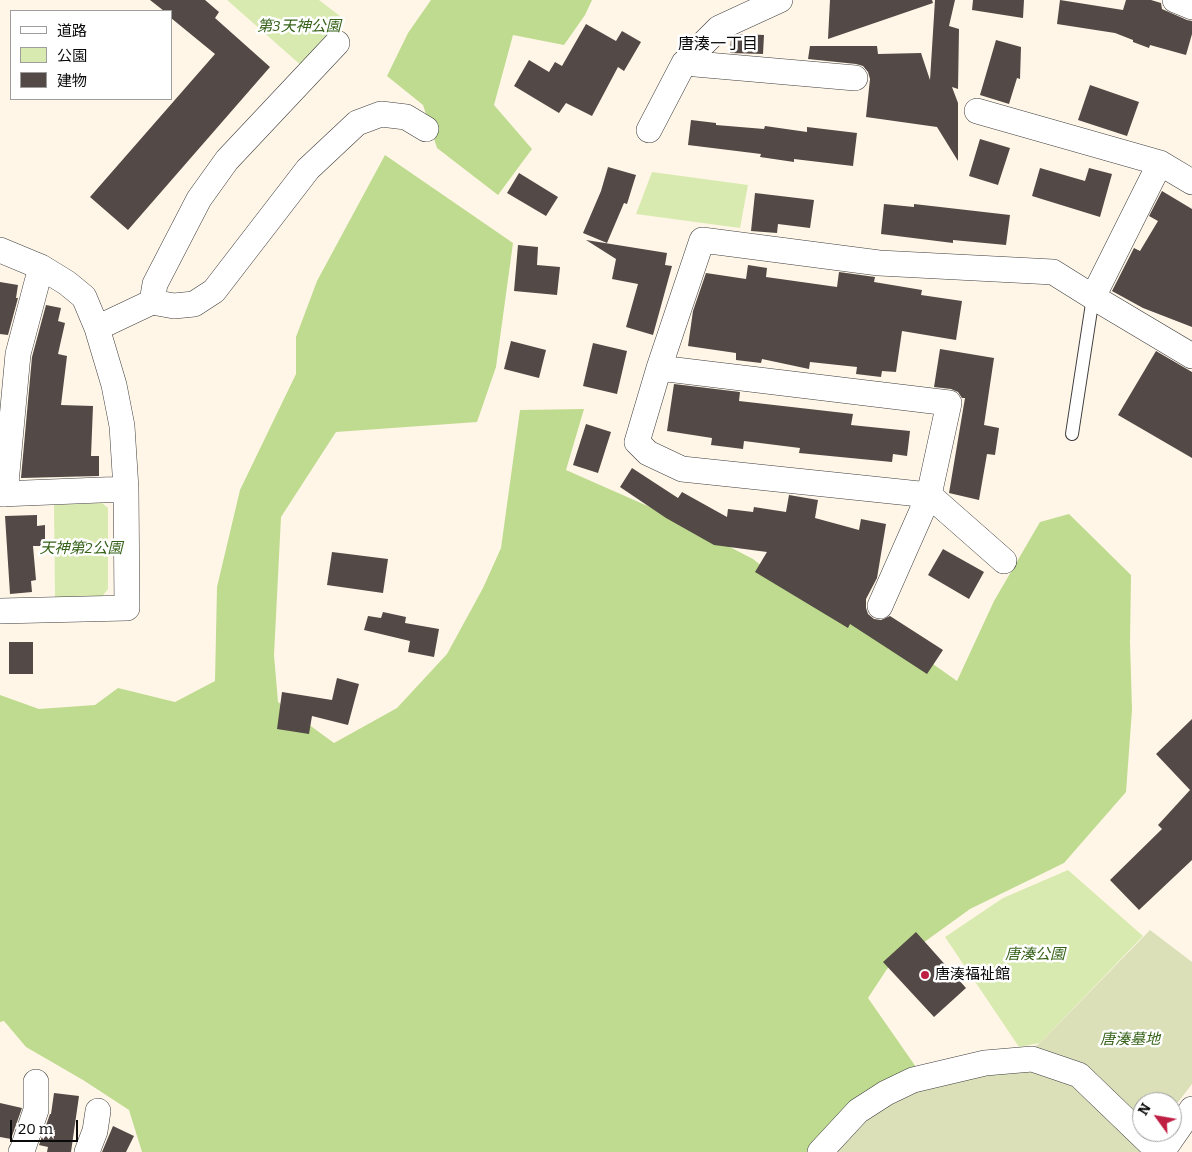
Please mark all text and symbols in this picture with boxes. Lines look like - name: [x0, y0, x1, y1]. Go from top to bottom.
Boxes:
- legend: [10, 10, 172, 100]
- park label: 第3天神公園: [257, 18, 341, 36]
- text: 道路: [57, 22, 87, 40]
- district label: 唐湊一丁目: [678, 35, 758, 55]
- text: 公園: [57, 47, 87, 65]
- text: 建物: [57, 72, 87, 90]
- park label: 天神第2公園: [40, 540, 122, 558]
- park label: 唐湊公園: [1005, 946, 1065, 964]
- place label: 唐湊福祉館: [935, 966, 1010, 984]
- marker: 唐湊福祉館: [919, 969, 931, 981]
- park label: 唐湊墓地: [1100, 1031, 1160, 1049]
- north arrow: [1132, 1092, 1182, 1142]
- text: N: [1135, 1100, 1155, 1118]
- scale bar: [12, 1110, 80, 1142]
- text: 20 m: [18, 1120, 53, 1138]

